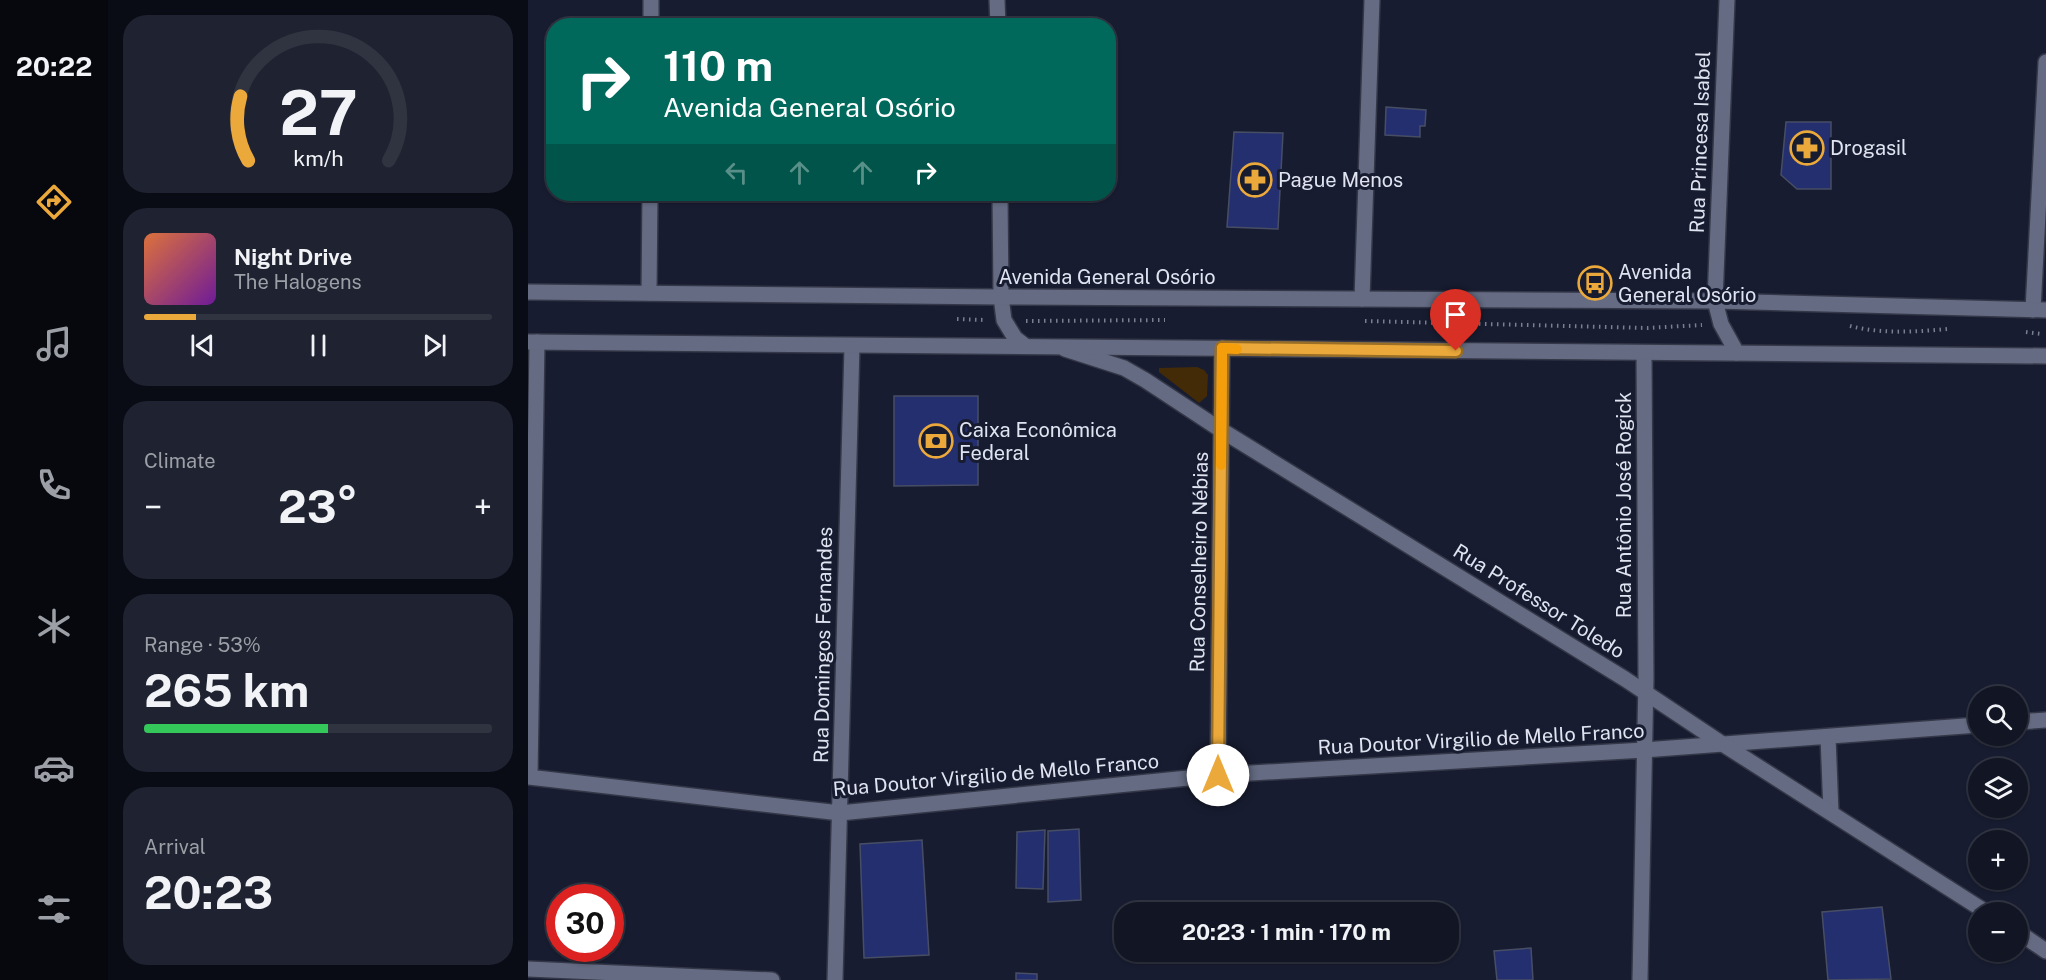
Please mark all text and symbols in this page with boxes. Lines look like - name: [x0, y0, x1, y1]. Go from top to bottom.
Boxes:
- text: 110 m: [663, 41, 773, 90]
- icon: right: [564, 42, 642, 120]
- text: 20:22: [16, 50, 92, 82]
- street label: Rua Princesa Isabel: [1685, 50, 1715, 234]
- text: 27: [279, 76, 357, 149]
- text: Avenida General Osório: [663, 91, 956, 123]
- pharmacy icon: Drogasil: [1789, 130, 1825, 166]
- place label: Drogasil: [1830, 136, 1907, 160]
- text: km/h: [293, 146, 343, 171]
- icon: left: [720, 156, 753, 189]
- icon: ahead: [783, 156, 816, 189]
- icon: ahead: [846, 156, 879, 189]
- icon: right: [909, 156, 942, 189]
- pharmacy icon: Pague Menos: [1237, 162, 1273, 198]
- place label: Pague Menos: [1278, 168, 1403, 192]
- icon: directions: [33, 181, 75, 223]
- text: Night Drive: [234, 244, 352, 270]
- place label: Avenida General Osório: [1618, 260, 1756, 307]
- street label: Avenida General Osório: [999, 265, 1215, 289]
- bus stop icon: Avenida General Osório: [1577, 265, 1613, 301]
- text: The Halogens: [234, 270, 362, 294]
- pin: [1430, 289, 1481, 351]
- icon: arrive: [1439, 298, 1472, 331]
- icon: music: [33, 323, 75, 365]
- icon: previous: [186, 329, 219, 362]
- icon: pause: [302, 329, 335, 362]
- icon: next: [418, 329, 451, 362]
- street label: Rua Antônio José Rogick: [1612, 392, 1636, 618]
- place label: Caixa Econômica Federal: [959, 418, 1117, 465]
- bank icon: Caixa Econômica Federal: [918, 423, 954, 459]
- text: Climate: [144, 449, 216, 473]
- street label: Rua Conselheiro Nébias: [1185, 451, 1213, 673]
- icon: phone: [33, 464, 75, 506]
- text: 23°: [278, 480, 358, 533]
- text: −: [144, 488, 162, 526]
- text: +: [474, 488, 492, 526]
- street label: Rua Domingos Fernandes: [809, 527, 837, 763]
- street label: Rua Professor Toledo: [1449, 539, 1629, 663]
- icon: climate: [33, 605, 75, 647]
- text: Range · 53%: [144, 633, 261, 657]
- text: 265 km: [144, 664, 309, 717]
- map controls: [1968, 686, 2028, 962]
- button: search: [1968, 686, 2028, 746]
- street label: Rua Doutor Virgilio de Mello Franco: [1317, 718, 1645, 760]
- position arrow: [1186, 743, 1250, 807]
- icon: car: [33, 747, 75, 789]
- street label: Rua Doutor Virgilio de Mello Franco: [832, 749, 1160, 801]
- button: layers: [1968, 758, 2028, 818]
- button: +: [1968, 830, 2028, 890]
- text: Arrival: [144, 835, 206, 859]
- text: 20:23: [144, 866, 273, 919]
- speed limit sign: 30: [546, 884, 624, 962]
- icon: filters: [33, 888, 75, 930]
- button: −: [1968, 902, 2028, 962]
- text: 20:23 · 1 min · 170 m: [1182, 919, 1391, 945]

